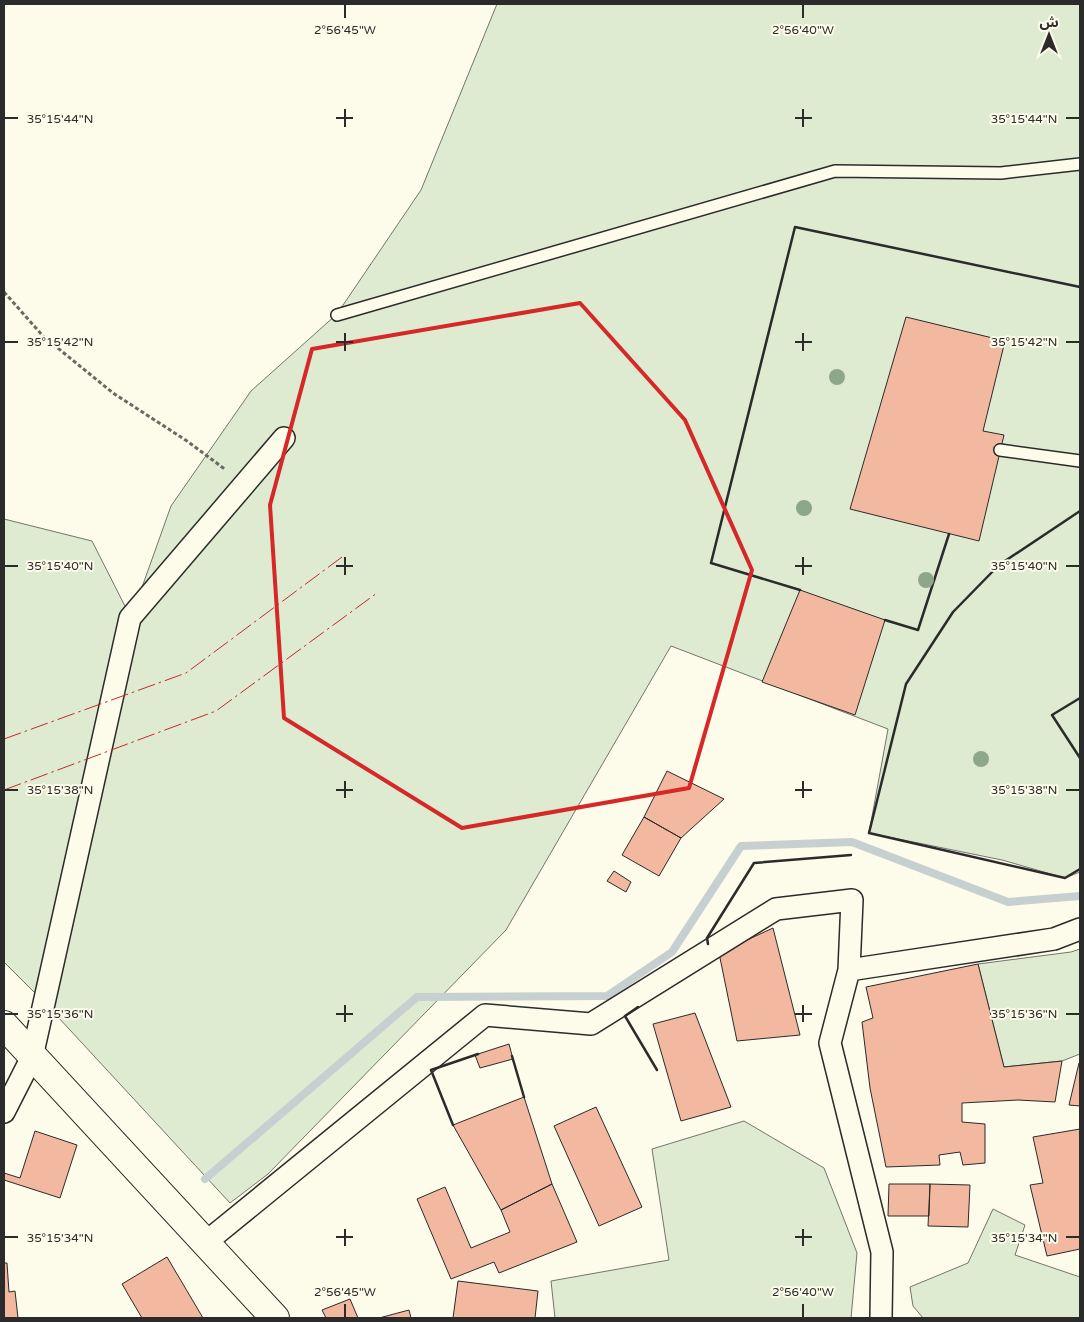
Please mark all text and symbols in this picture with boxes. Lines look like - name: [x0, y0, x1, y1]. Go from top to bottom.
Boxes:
- north arrow: [1024, 10, 1074, 60]
- text: ش: [1039, 14, 1059, 31]
- text: 2°56'45"W: [314, 23, 376, 37]
- text: 2°56'40"W: [772, 23, 834, 37]
- text: 35°15'44"N: [27, 112, 93, 126]
- text: 35°15'44"N: [991, 112, 1057, 126]
- text: 35°15'42"N: [27, 335, 93, 349]
- text: 35°15'42"N: [991, 335, 1057, 349]
- text: 35°15'40"N: [27, 559, 93, 573]
- text: 35°15'40"N: [991, 559, 1057, 573]
- text: 35°15'38"N: [27, 783, 93, 797]
- text: 35°15'38"N: [991, 783, 1057, 797]
- text: 35°15'36"N: [27, 1007, 93, 1021]
- text: 35°15'36"N: [991, 1007, 1057, 1021]
- text: 35°15'34"N: [27, 1231, 93, 1245]
- text: 35°15'34"N: [991, 1231, 1057, 1245]
- text: 2°56'45"W: [314, 1285, 376, 1299]
- text: 2°56'40"W: [772, 1285, 834, 1299]

